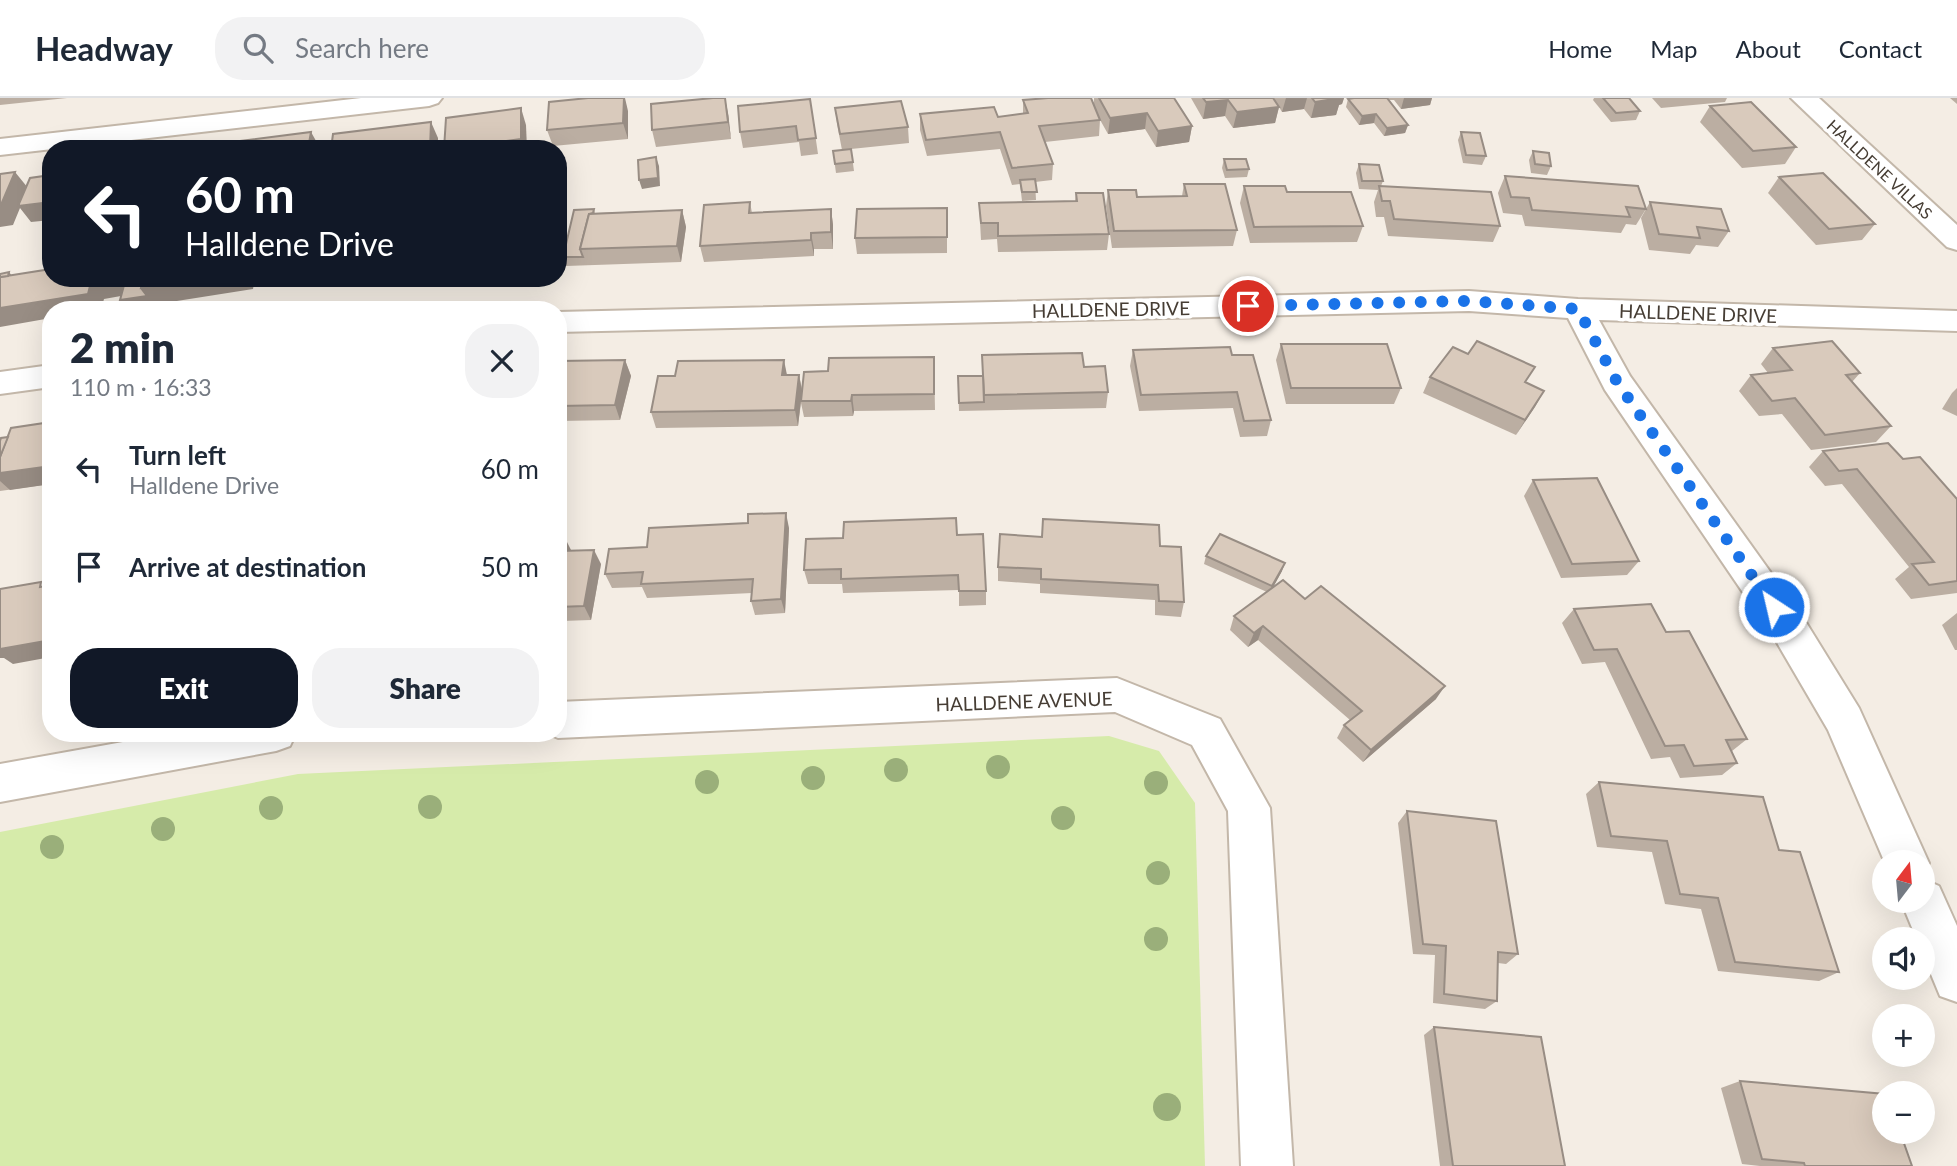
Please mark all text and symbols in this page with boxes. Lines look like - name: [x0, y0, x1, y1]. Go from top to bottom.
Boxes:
- search box: [215, 17, 705, 80]
- text: Headway: [35, 28, 173, 68]
- icon: search: [239, 29, 277, 67]
- text: Search here: [295, 32, 429, 64]
- text: Home: [1548, 34, 1612, 63]
- text: Map: [1650, 34, 1698, 63]
- text: About: [1736, 34, 1801, 63]
- text: Contact: [1839, 34, 1922, 63]
- street label: HALLDENE VILLAS: [1823, 115, 1937, 223]
- text: 60 m: [185, 165, 295, 223]
- icon: left: [70, 168, 161, 259]
- text: Halldene Drive: [185, 224, 394, 263]
- pin: [1218, 276, 1278, 336]
- icon: arrive: [1229, 287, 1267, 325]
- street label: HALLDENE DRIVE: [1032, 296, 1190, 322]
- street label: HALLDENE DRIVE: [1619, 299, 1777, 327]
- text: 2 min: [70, 322, 175, 372]
- button: close: [465, 324, 539, 398]
- text: 110 m · 16:33: [70, 373, 212, 401]
- text: Turn left: [129, 439, 226, 471]
- icon: left: [70, 450, 108, 488]
- text: 60 m: [481, 453, 539, 485]
- text: Halldene Drive: [129, 471, 279, 499]
- icon: arrive: [70, 548, 108, 586]
- text: Arrive at destination: [129, 551, 366, 583]
- text: 50 m: [481, 551, 539, 583]
- position arrow: [1737, 570, 1811, 644]
- button: Exit: [70, 648, 298, 728]
- button: Share: [312, 648, 539, 728]
- street label: HALLDENE AVENUE: [935, 686, 1113, 716]
- north arrow: [1872, 850, 1936, 914]
- map controls: [1872, 850, 1935, 1144]
- button: sound: [1872, 927, 1935, 990]
- button: +: [1872, 1004, 1935, 1067]
- button: −: [1872, 1081, 1935, 1144]

